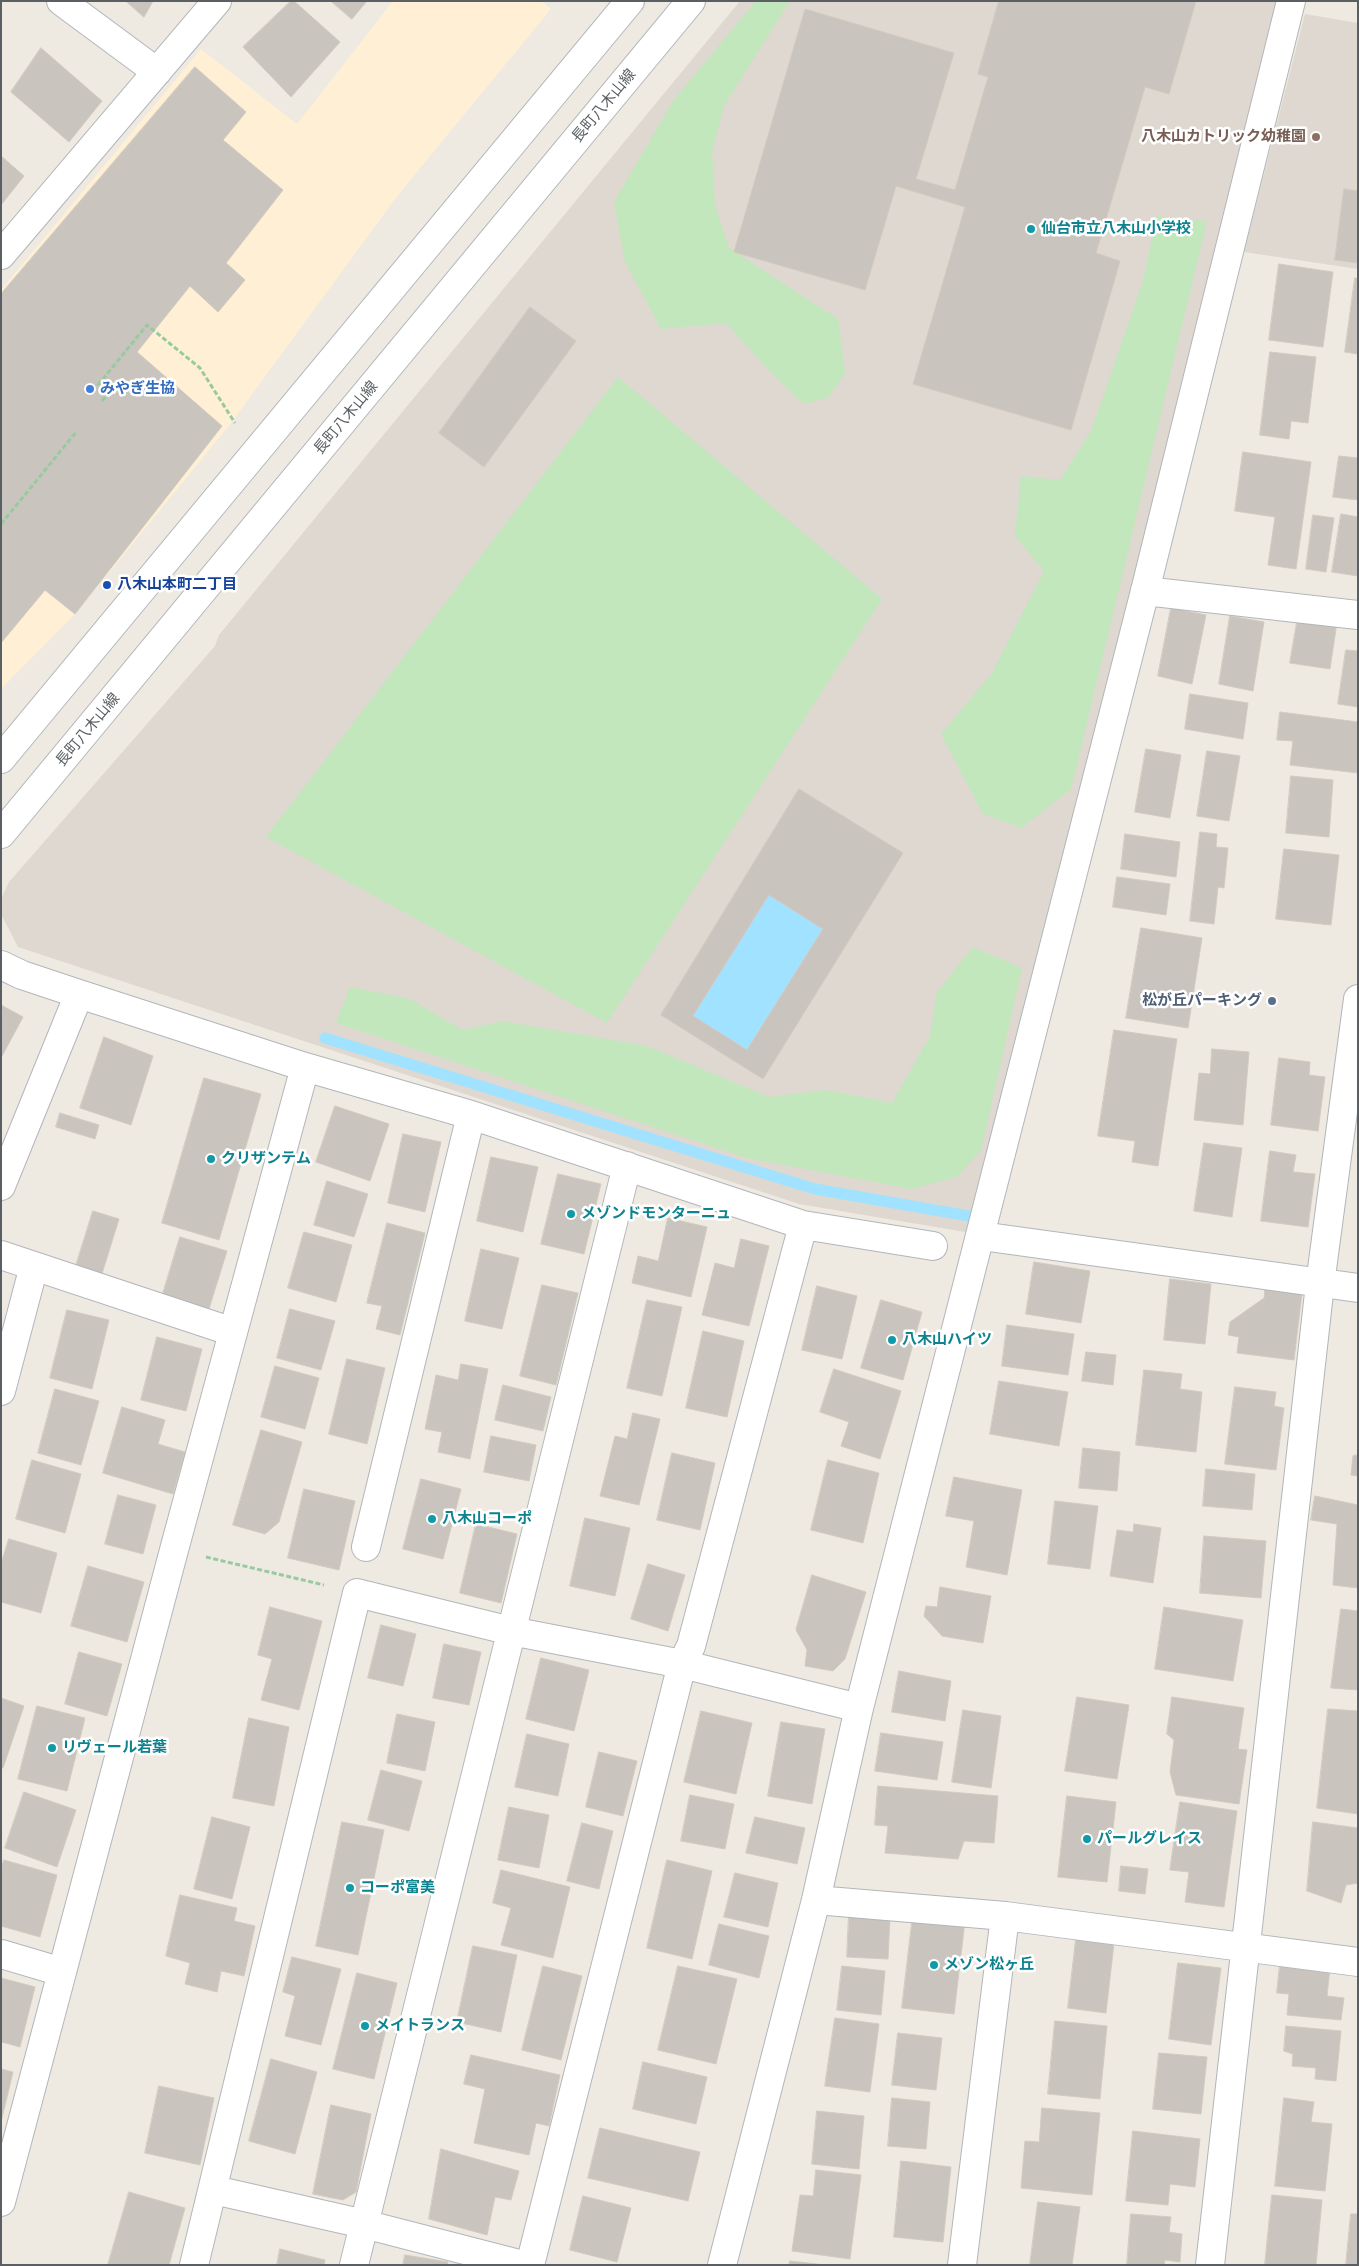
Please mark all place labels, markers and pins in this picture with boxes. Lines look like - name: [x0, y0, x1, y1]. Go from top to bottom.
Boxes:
- place label: 八木山カトリック幼稚園: [1141, 128, 1306, 146]
- marker: 八木山カトリック幼稚園: [1310, 131, 1322, 143]
- place label: 仙台市立八木山小学校: [1041, 220, 1191, 238]
- marker: 仙台市立八木山小学校: [1025, 223, 1037, 235]
- place label: みやぎ生協: [100, 380, 175, 398]
- marker: みやぎ生協: [84, 383, 96, 395]
- place label: 八木山本町二丁目: [117, 576, 237, 594]
- marker: 八木山本町二丁目: [101, 579, 113, 591]
- place label: 松が丘パーキング: [1142, 992, 1262, 1010]
- marker: 松が丘パーキング: [1266, 995, 1278, 1007]
- place label: クリザンテム: [221, 1150, 311, 1168]
- marker: クリザンテム: [205, 1153, 217, 1165]
- place label: メゾンドモンターニュ: [581, 1205, 731, 1223]
- marker: メゾンドモンターニュ: [565, 1208, 577, 1220]
- place label: 八木山ハイツ: [902, 1331, 992, 1349]
- marker: 八木山ハイツ: [886, 1334, 898, 1346]
- place label: 八木山コーポ: [442, 1510, 532, 1528]
- marker: 八木山コーポ: [426, 1513, 438, 1525]
- place label: リヴェール若葉: [62, 1739, 167, 1757]
- marker: リヴェール若葉: [46, 1742, 58, 1754]
- place label: パールグレイス: [1097, 1830, 1202, 1848]
- marker: パールグレイス: [1081, 1833, 1093, 1845]
- place label: コーポ富美: [360, 1879, 435, 1897]
- marker: コーポ富美: [344, 1882, 356, 1894]
- place label: メゾン松ヶ丘: [944, 1956, 1034, 1974]
- marker: メゾン松ヶ丘: [928, 1959, 940, 1971]
- place label: メイトランス: [375, 2017, 465, 2035]
- marker: メイトランス: [359, 2020, 371, 2032]

